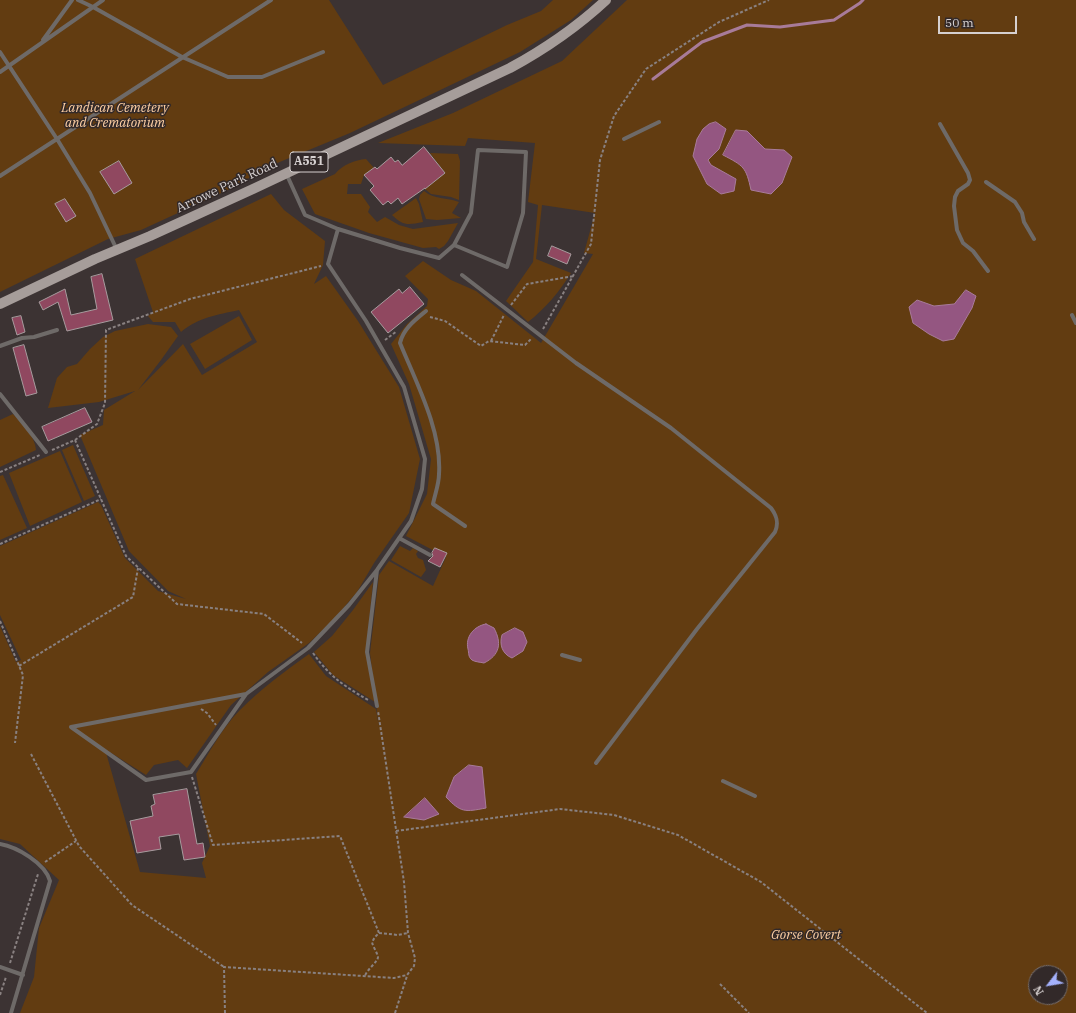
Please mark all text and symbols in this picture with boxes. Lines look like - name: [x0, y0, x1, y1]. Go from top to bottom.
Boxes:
- scale bar: [940, 8, 1019, 34]
- text: 50 m: [945, 15, 974, 30]
- park label: Landican Cemetery and Crematorium: [61, 100, 169, 131]
- road number: A551: [290, 152, 328, 172]
- street label: Arrowe Park Road: [174, 156, 280, 216]
- park label: Gorse Covert: [771, 927, 841, 943]
- north arrow: [1028, 965, 1068, 1005]
- text: N: [1030, 983, 1047, 998]

